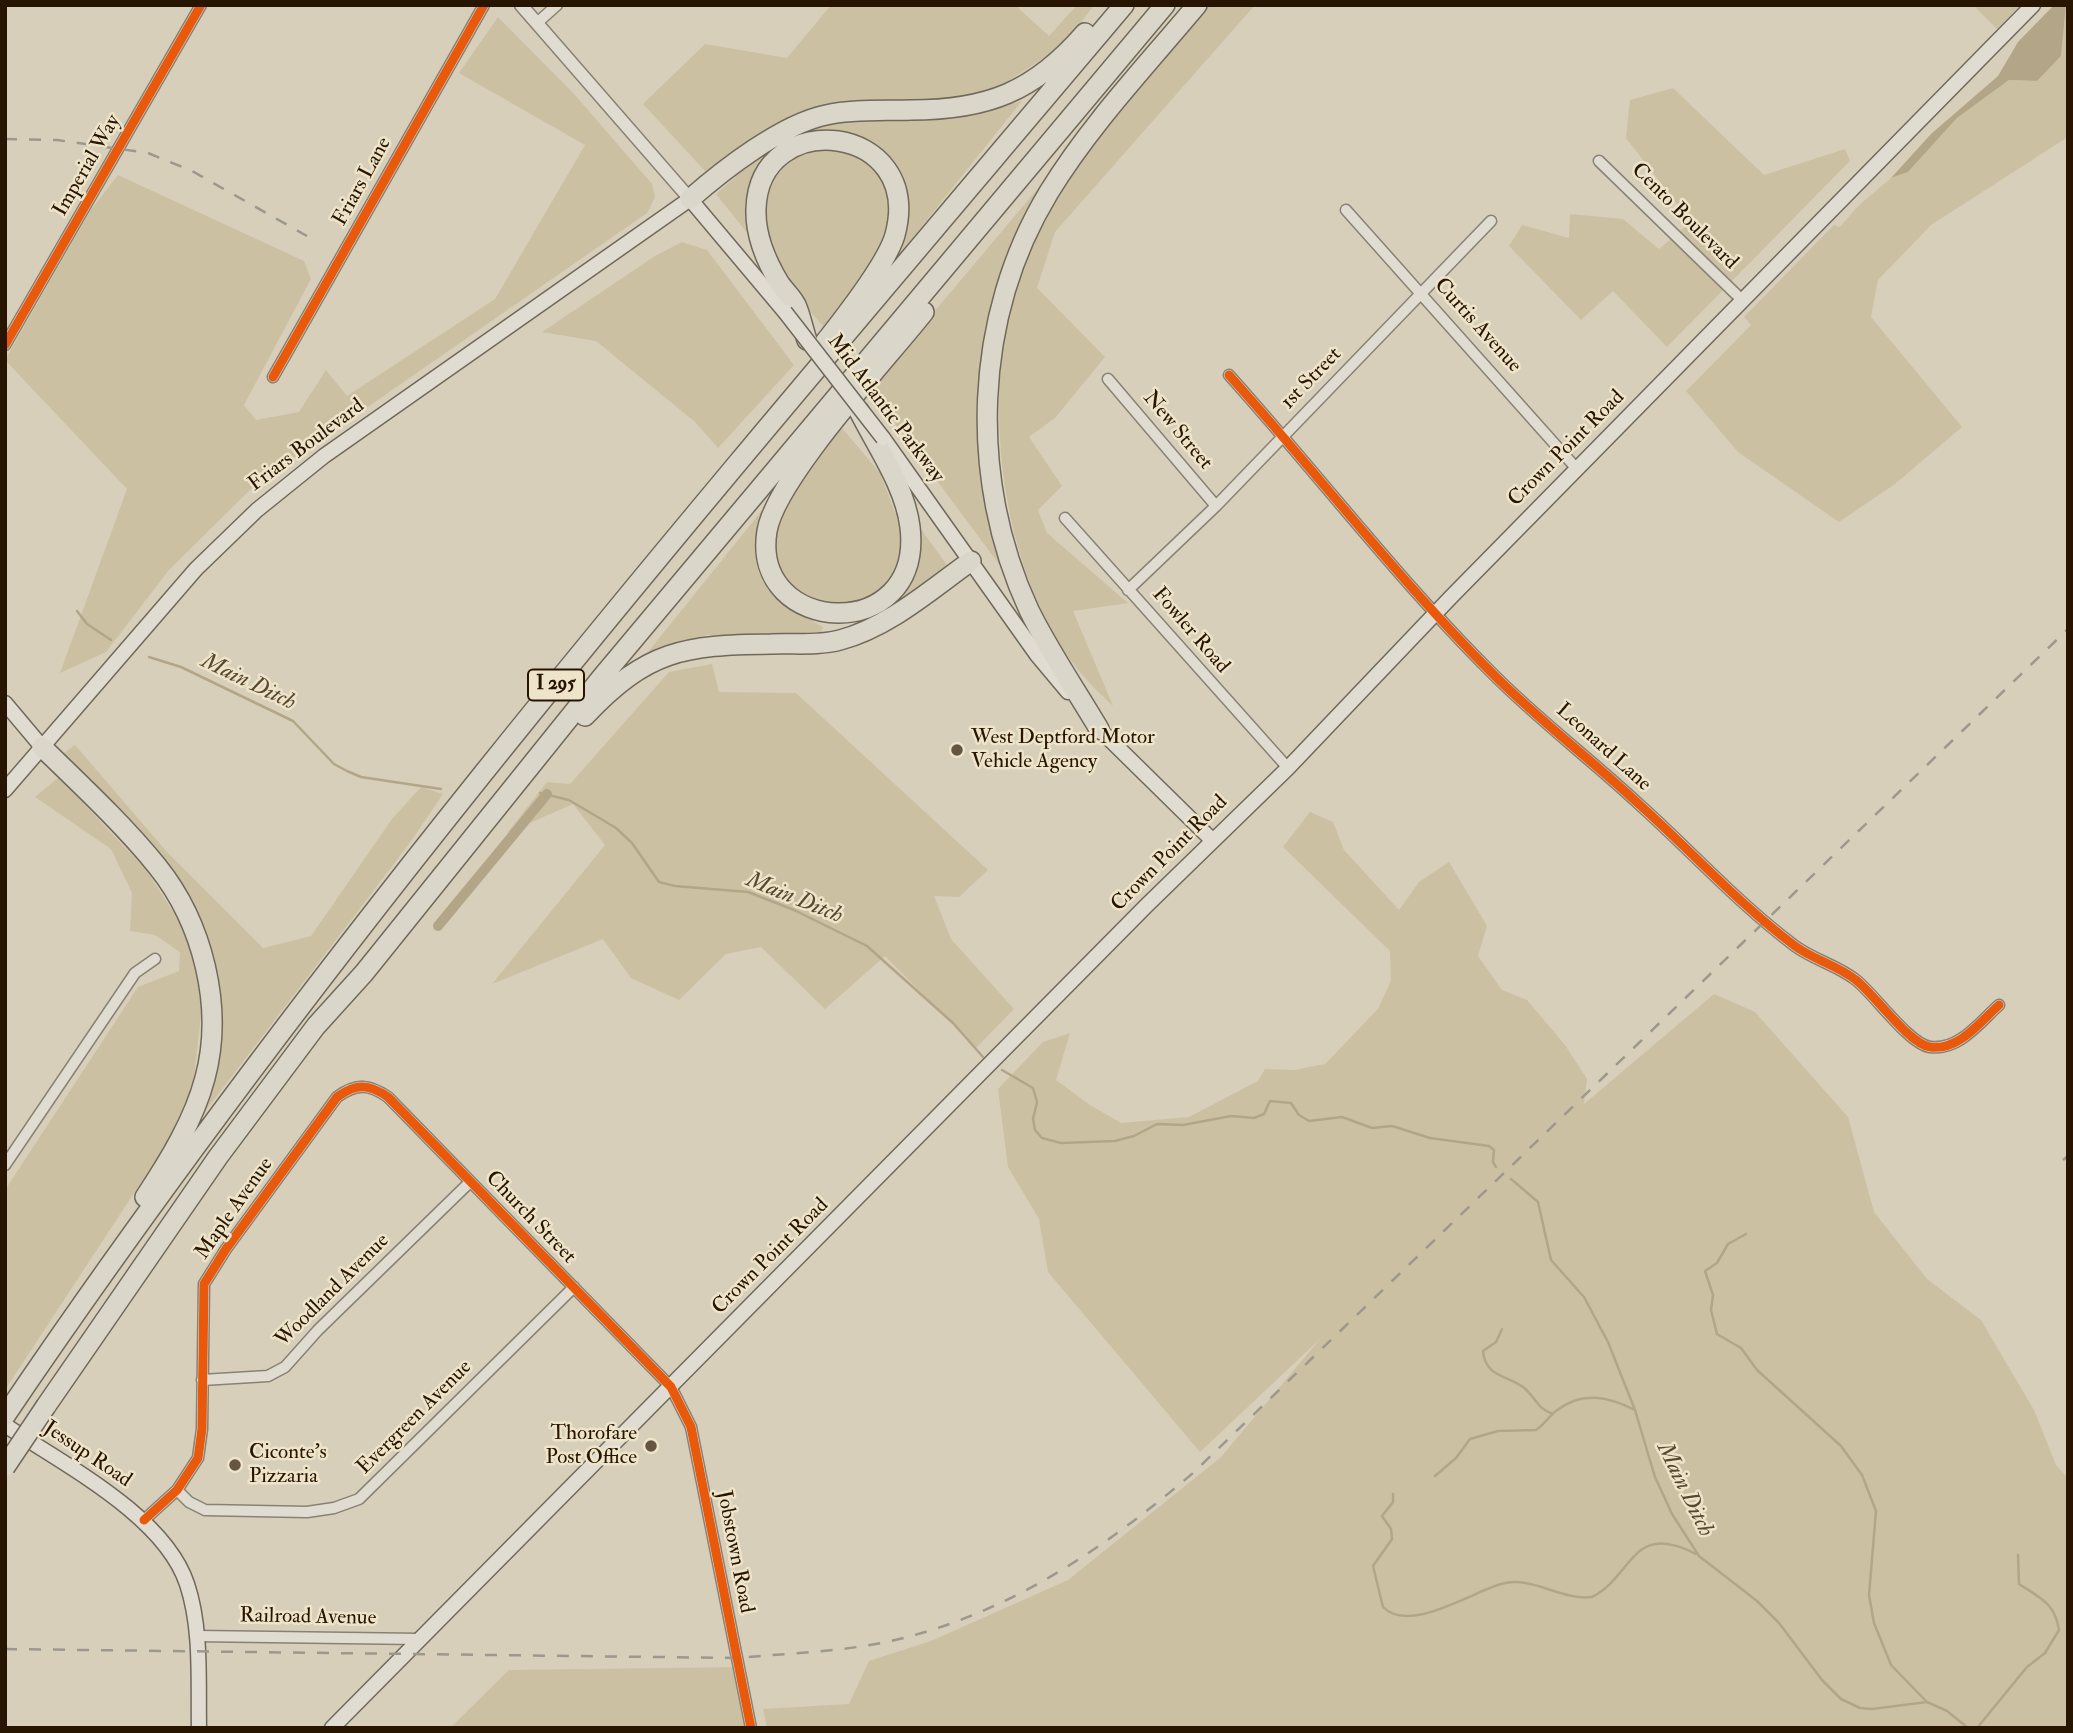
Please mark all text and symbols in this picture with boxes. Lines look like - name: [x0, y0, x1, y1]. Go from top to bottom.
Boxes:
- street label: Imperial Way: [49, 111, 127, 221]
- street label: Friars Lane: [328, 133, 398, 231]
- street label: Cento Boulevard: [1625, 158, 1743, 276]
- street label: Curtis Avenue: [1428, 273, 1526, 379]
- street label: Mid Atlantic Parkway: [821, 330, 949, 488]
- street label: 1st Street: [1276, 343, 1348, 415]
- street label: New Street: [1137, 386, 1217, 476]
- street label: Crown Point Road: [1504, 386, 1630, 512]
- street label: Friars Boulevard: [244, 394, 370, 498]
- street label: Fowler Road: [1146, 583, 1234, 679]
- water label: Main Ditch: [196, 648, 300, 718]
- road number: I 295: [528, 670, 584, 700]
- street label: Leonard Lane: [1550, 699, 1656, 797]
- place label: West Deptford Motor Vehicle Agency: [971, 725, 1155, 775]
- marker: West Deptford Motor Vehicle Agency: [949, 742, 965, 758]
- street label: Crown Point Road: [1107, 791, 1233, 917]
- water label: Main Ditch: [742, 867, 846, 931]
- street label: Maple Avenue: [191, 1153, 279, 1265]
- street label: Church Street: [479, 1166, 581, 1270]
- street label: Crown Point Road: [708, 1194, 834, 1320]
- street label: Woodland Avenue: [271, 1229, 395, 1353]
- street label: Evergreen Avenue: [352, 1355, 478, 1481]
- street label: Jessup Road: [38, 1416, 136, 1494]
- place label: Thorofare Post Office: [546, 1421, 637, 1471]
- marker: Thorofare Post Office: [643, 1438, 659, 1454]
- water label: Main Ditch: [1649, 1438, 1719, 1542]
- place label: Ciconte's Pizzaria: [249, 1440, 327, 1490]
- marker: Ciconte's Pizzaria: [227, 1457, 243, 1473]
- street label: Jobstown Road: [710, 1488, 758, 1616]
- street label: Railroad Avenue: [239, 1604, 377, 1632]

